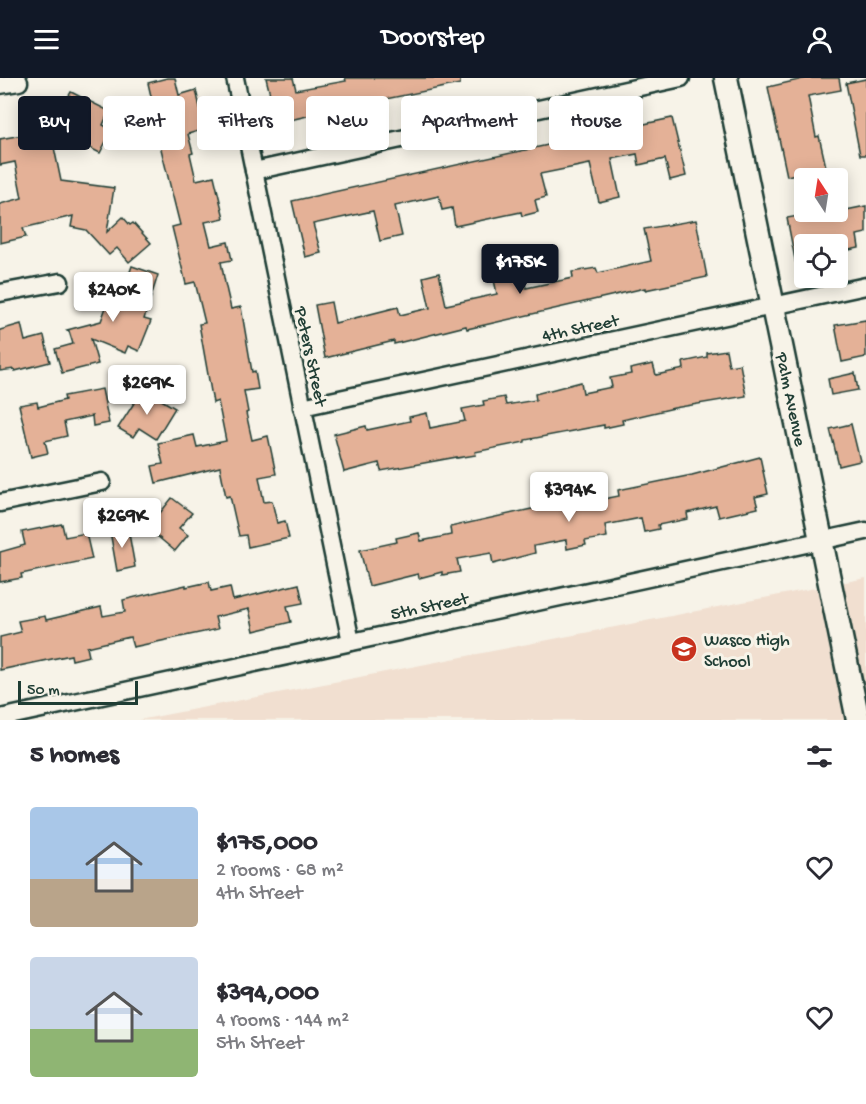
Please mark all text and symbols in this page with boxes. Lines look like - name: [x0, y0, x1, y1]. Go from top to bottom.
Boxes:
- icon: menu: [30, 23, 63, 56]
- text: Doorstep: [381, 23, 485, 55]
- icon: person: [803, 23, 836, 56]
- chip: Buy: [18, 96, 91, 150]
- chip: Rent: [103, 96, 185, 150]
- chip: Filters: [197, 96, 294, 150]
- chip: New: [306, 96, 389, 150]
- chip: Apartment: [401, 96, 537, 150]
- chip: House: [549, 96, 643, 150]
- north arrow: [794, 168, 848, 222]
- map controls: [794, 168, 848, 288]
- button: locate: [794, 234, 848, 288]
- pin: $175K: [478, 244, 562, 295]
- text: $175K: [496, 252, 545, 275]
- pin: $240K: [71, 272, 155, 323]
- text: $240K: [88, 280, 138, 303]
- street label: Peters Street: [289, 304, 331, 410]
- street label: 4th Street: [540, 311, 622, 348]
- street label: Palm Avenue: [769, 350, 810, 449]
- pin: $269K: [105, 365, 189, 416]
- text: $269K: [122, 373, 172, 396]
- pin: $394K: [527, 472, 611, 523]
- text: $394K: [544, 480, 594, 503]
- pin: $269K: [80, 498, 164, 549]
- text: $269K: [97, 506, 147, 529]
- street label: 5th Street: [389, 589, 472, 626]
- place label: Wasco High School: [704, 631, 790, 673]
- school or university icon: Wasco High School: [669, 634, 699, 664]
- scale bar: [18, 678, 138, 706]
- text: 50 m: [27, 682, 60, 701]
- icon: filters: [803, 740, 836, 773]
- text: 5 homes: [30, 741, 119, 772]
- text: $175,000: [216, 829, 318, 860]
- icon: home: [78, 831, 150, 903]
- icon: heart: [803, 851, 836, 884]
- text: 2 rooms · 68 m²: [216, 860, 344, 883]
- text: 4th Street: [216, 883, 302, 906]
- text: $394,000: [216, 979, 319, 1010]
- icon: home: [78, 981, 150, 1053]
- icon: heart: [803, 1001, 836, 1034]
- text: 4 rooms · 144 m²: [216, 1010, 349, 1033]
- text: 5th Street: [216, 1033, 304, 1056]

